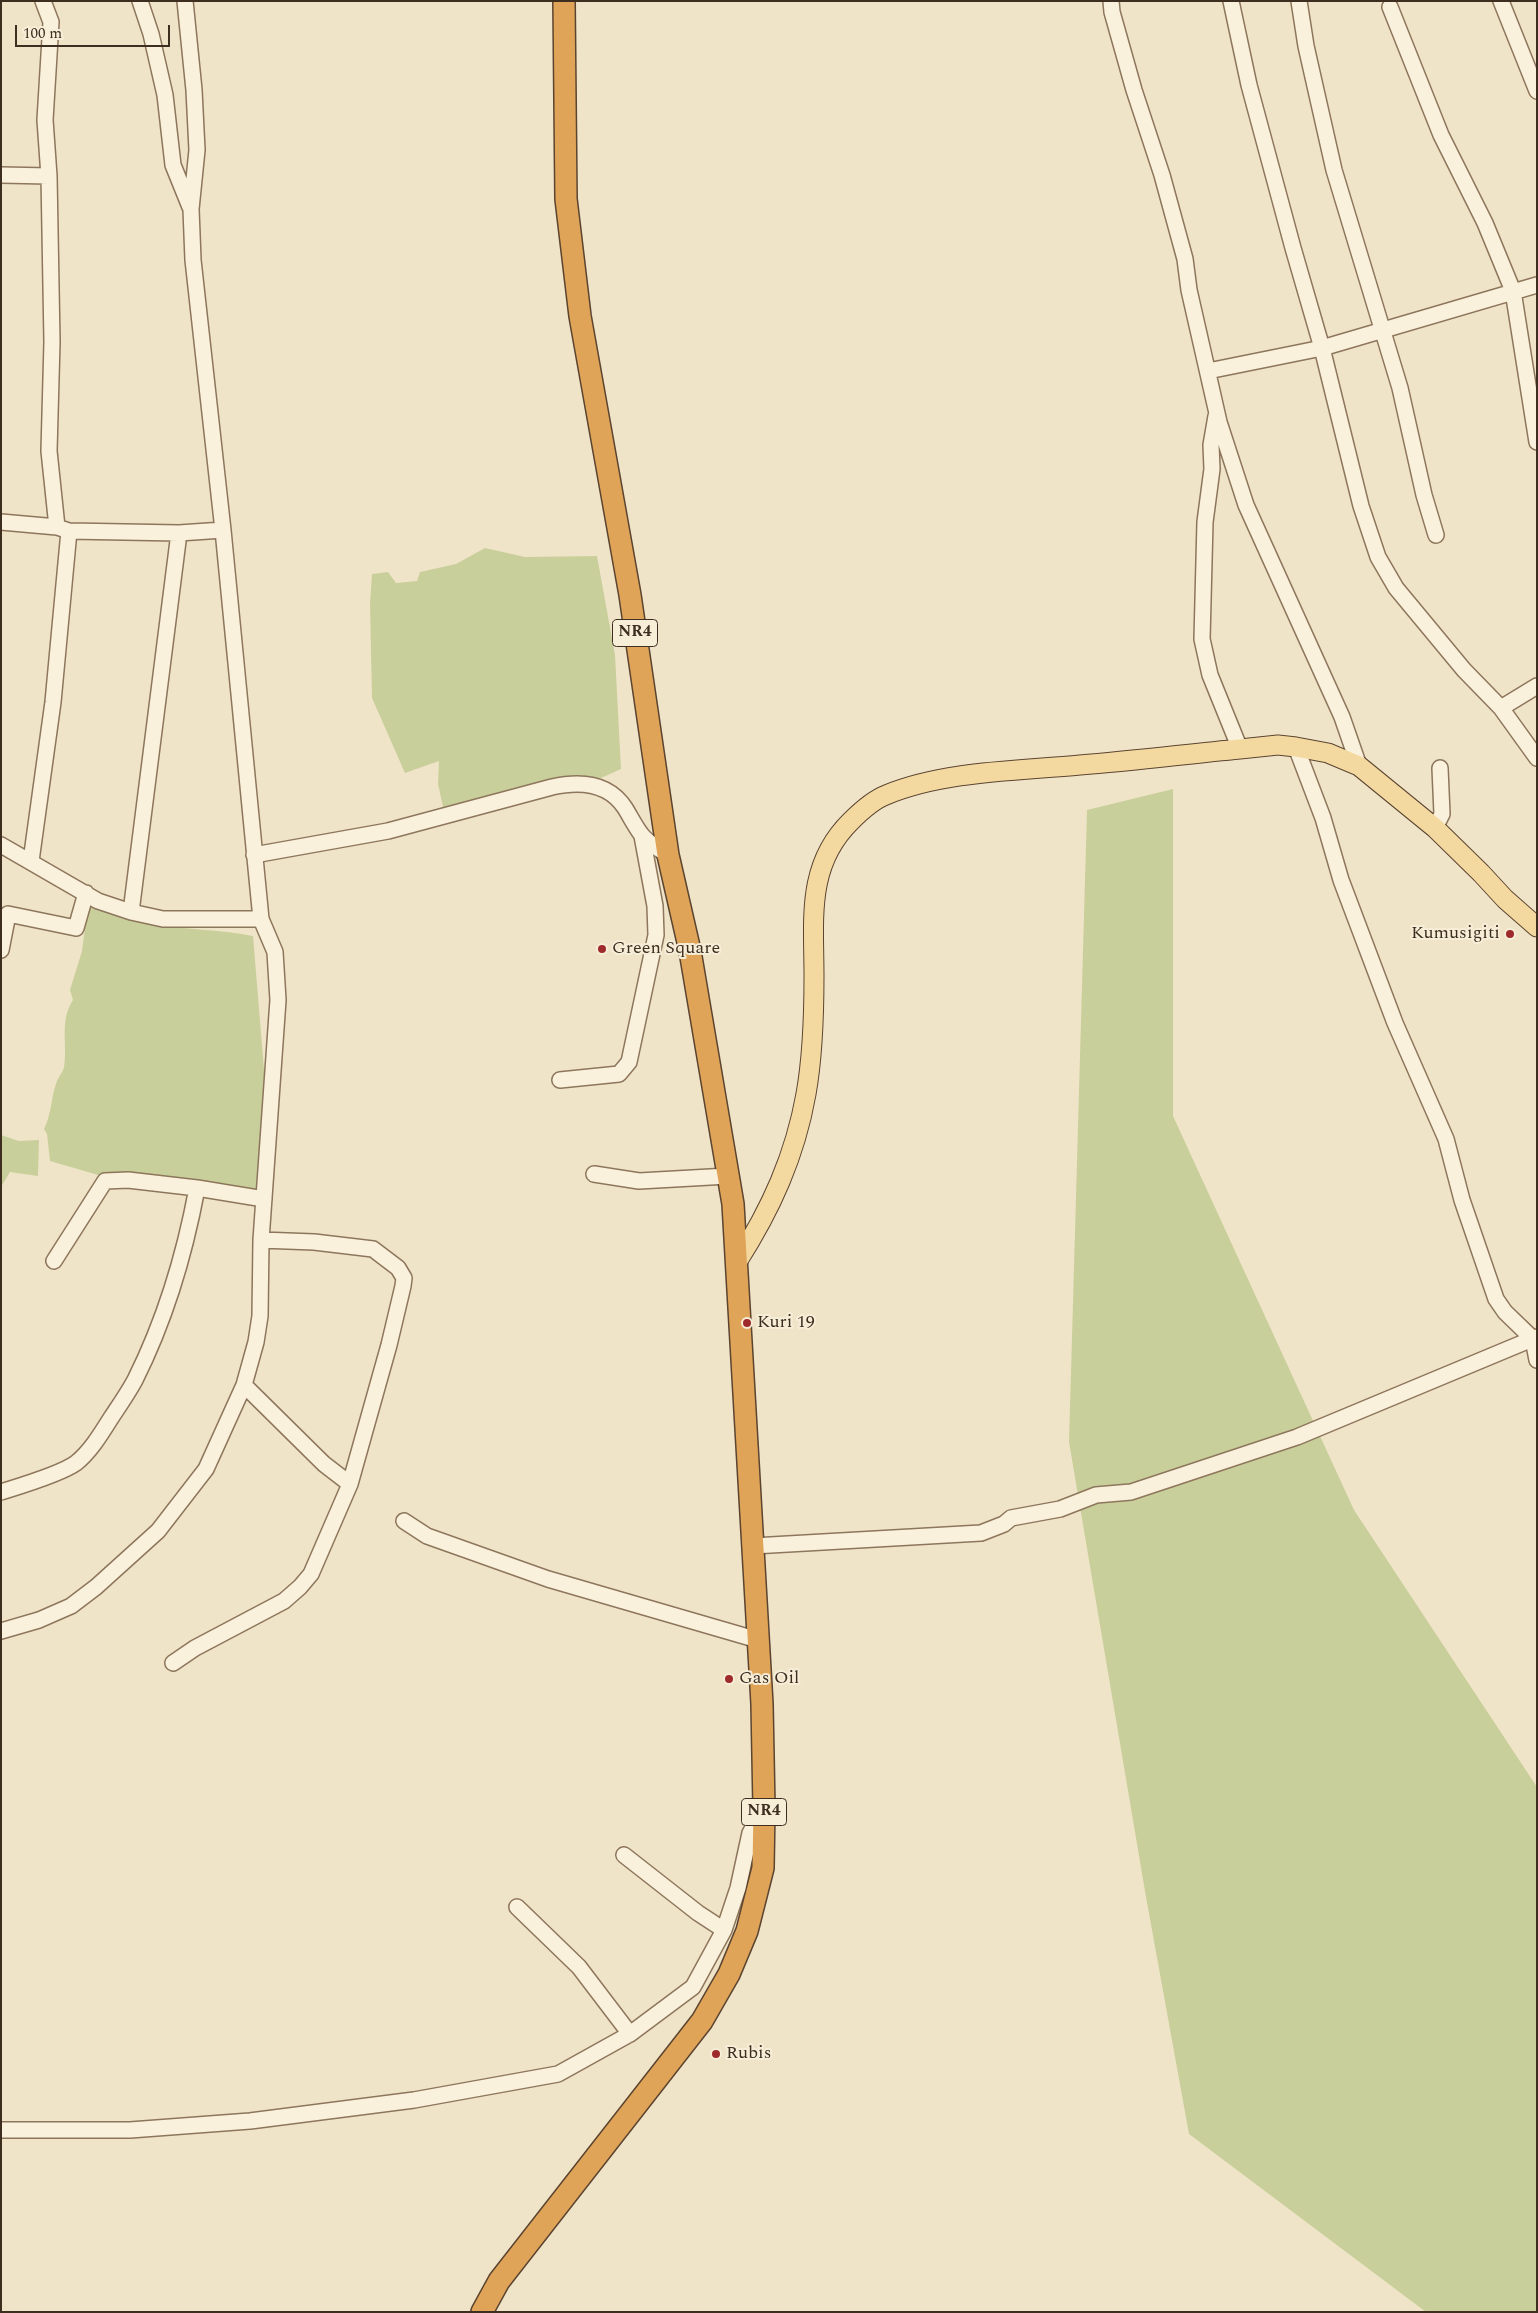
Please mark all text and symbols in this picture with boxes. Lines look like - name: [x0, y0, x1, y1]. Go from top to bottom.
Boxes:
- scale bar: [18, 15, 172, 47]
- text: 100 m: [23, 22, 62, 45]
- road number: NR4: [612, 620, 658, 646]
- place label: Kumusigiti: [1411, 923, 1500, 945]
- marker: Kumusigiti: [1504, 928, 1516, 940]
- place label: Green Square: [612, 938, 720, 960]
- marker: Green Square: [596, 943, 608, 955]
- place label: Kuri 19: [757, 1312, 815, 1334]
- marker: Kuri 19: [741, 1317, 753, 1329]
- place label: Gas Oil: [739, 1668, 799, 1690]
- marker: Gas Oil: [723, 1673, 735, 1685]
- road number: NR4: [742, 1798, 786, 1825]
- place label: Rubis: [726, 2043, 771, 2065]
- marker: Rubis: [710, 2048, 722, 2060]

